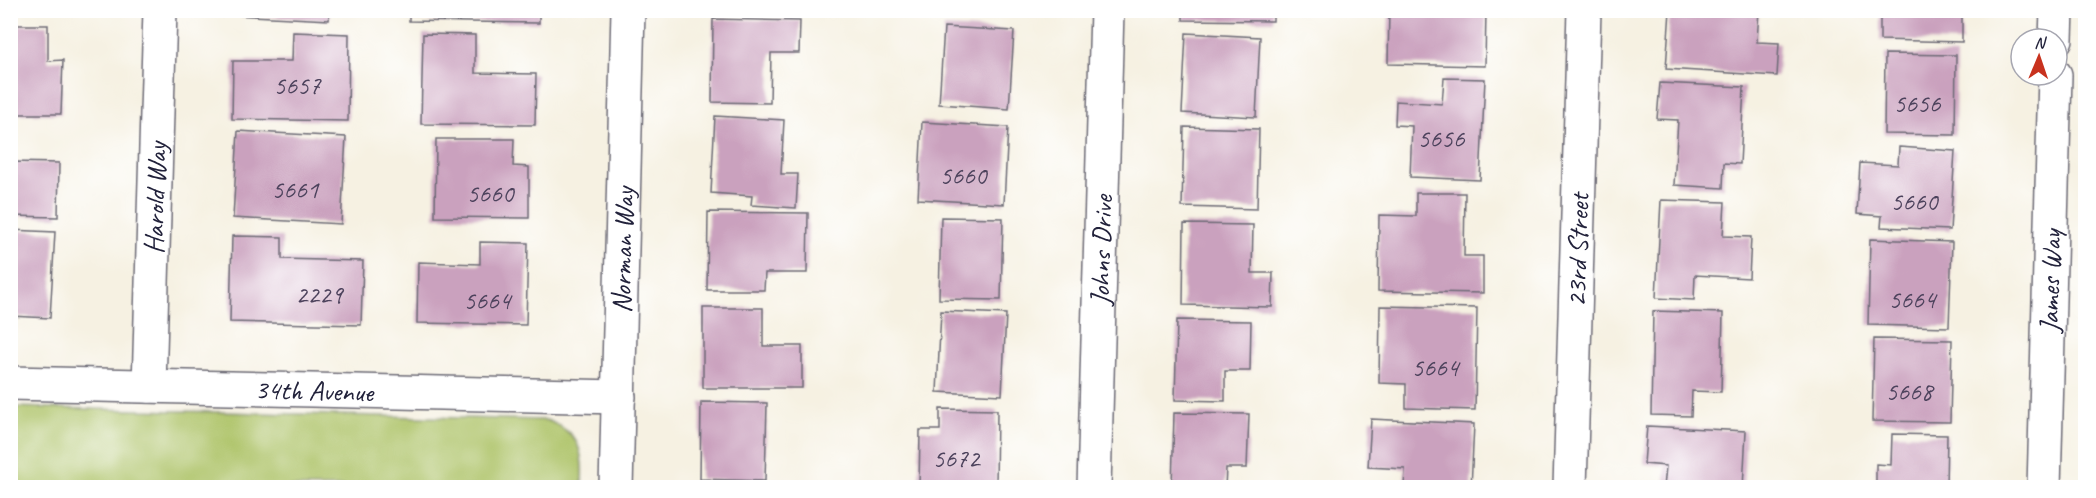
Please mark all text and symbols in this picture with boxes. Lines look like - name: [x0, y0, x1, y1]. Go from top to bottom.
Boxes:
- north arrow: [2009, 27, 2069, 87]
- text: N: [2034, 33, 2048, 53]
- house number: 5657: [274, 69, 322, 102]
- house number: 5656: [1894, 87, 1942, 120]
- house number: 5656: [1418, 122, 1466, 155]
- street label: Harold Way: [135, 139, 174, 254]
- house number: 5660: [940, 159, 989, 192]
- house number: 5661: [272, 173, 320, 206]
- house number: 5660: [467, 177, 516, 210]
- street label: Norman Way: [603, 184, 641, 313]
- house number: 5660: [1891, 185, 1940, 218]
- street label: 23rd Street: [1558, 190, 1596, 307]
- street label: Johns Drive: [1081, 193, 1120, 308]
- street label: James Way: [2031, 227, 2068, 335]
- house number: 2229: [296, 278, 345, 311]
- house number: 5664: [1889, 283, 1938, 316]
- house number: 5664: [464, 284, 513, 317]
- house number: 5664: [1412, 351, 1461, 384]
- street label: 34th Avenue: [254, 371, 375, 409]
- house number: 5668: [1886, 375, 1935, 408]
- house number: 5672: [933, 442, 982, 475]

